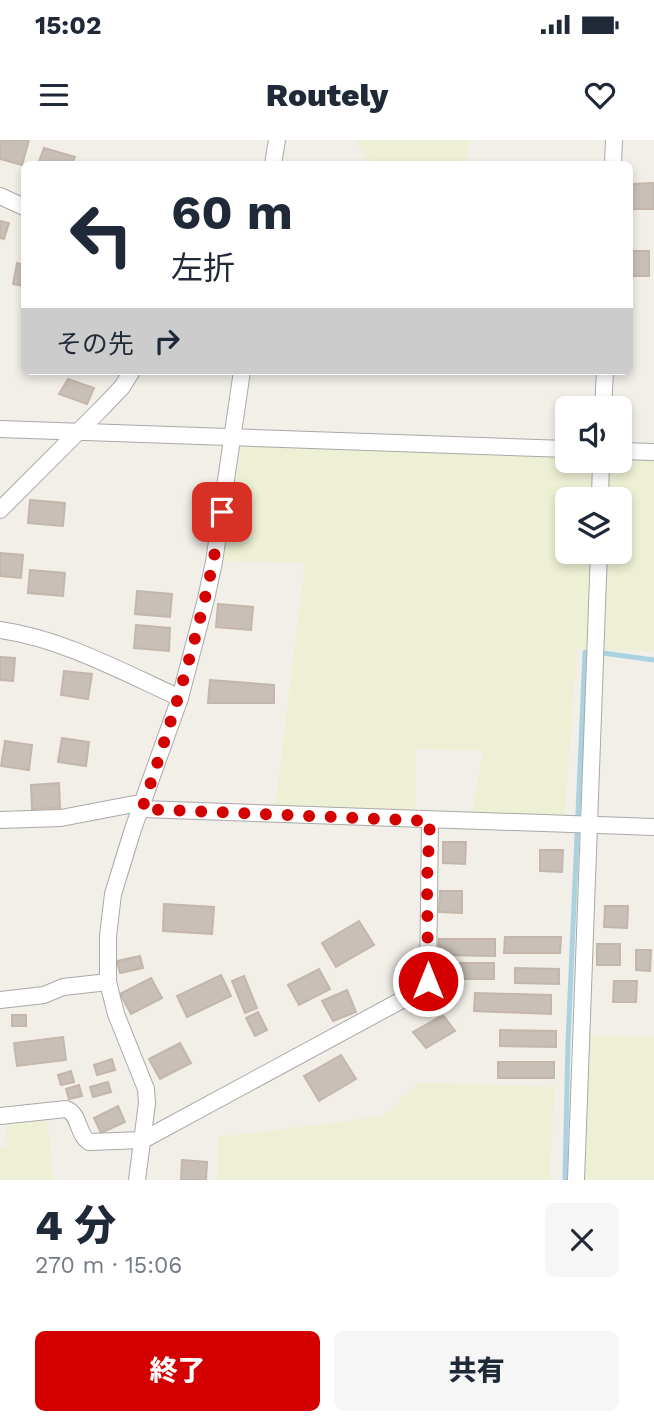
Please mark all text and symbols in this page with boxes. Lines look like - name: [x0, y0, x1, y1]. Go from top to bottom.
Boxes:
- text: 15:02: [35, 10, 101, 40]
- icon: menu: [35, 76, 73, 114]
- text: Routely: [266, 76, 388, 114]
- icon: heart: [581, 76, 619, 114]
- text: 60 m: [171, 183, 293, 241]
- icon: left: [56, 189, 147, 280]
- text: 左折: [171, 249, 235, 287]
- icon: right: [148, 322, 186, 360]
- text: その先: [56, 329, 134, 359]
- map controls: [555, 396, 632, 564]
- button: sound: [555, 396, 632, 473]
- pin: [192, 482, 252, 542]
- button: layers: [555, 487, 632, 564]
- icon: arrive: [203, 493, 241, 531]
- position arrow: [391, 944, 465, 1018]
- text: 4 分: [35, 1201, 116, 1250]
- button: close: [545, 1203, 619, 1277]
- text: 270 m · 15:06: [35, 1252, 182, 1279]
- button: 終了: [35, 1331, 320, 1411]
- button: 共有: [334, 1331, 619, 1411]

